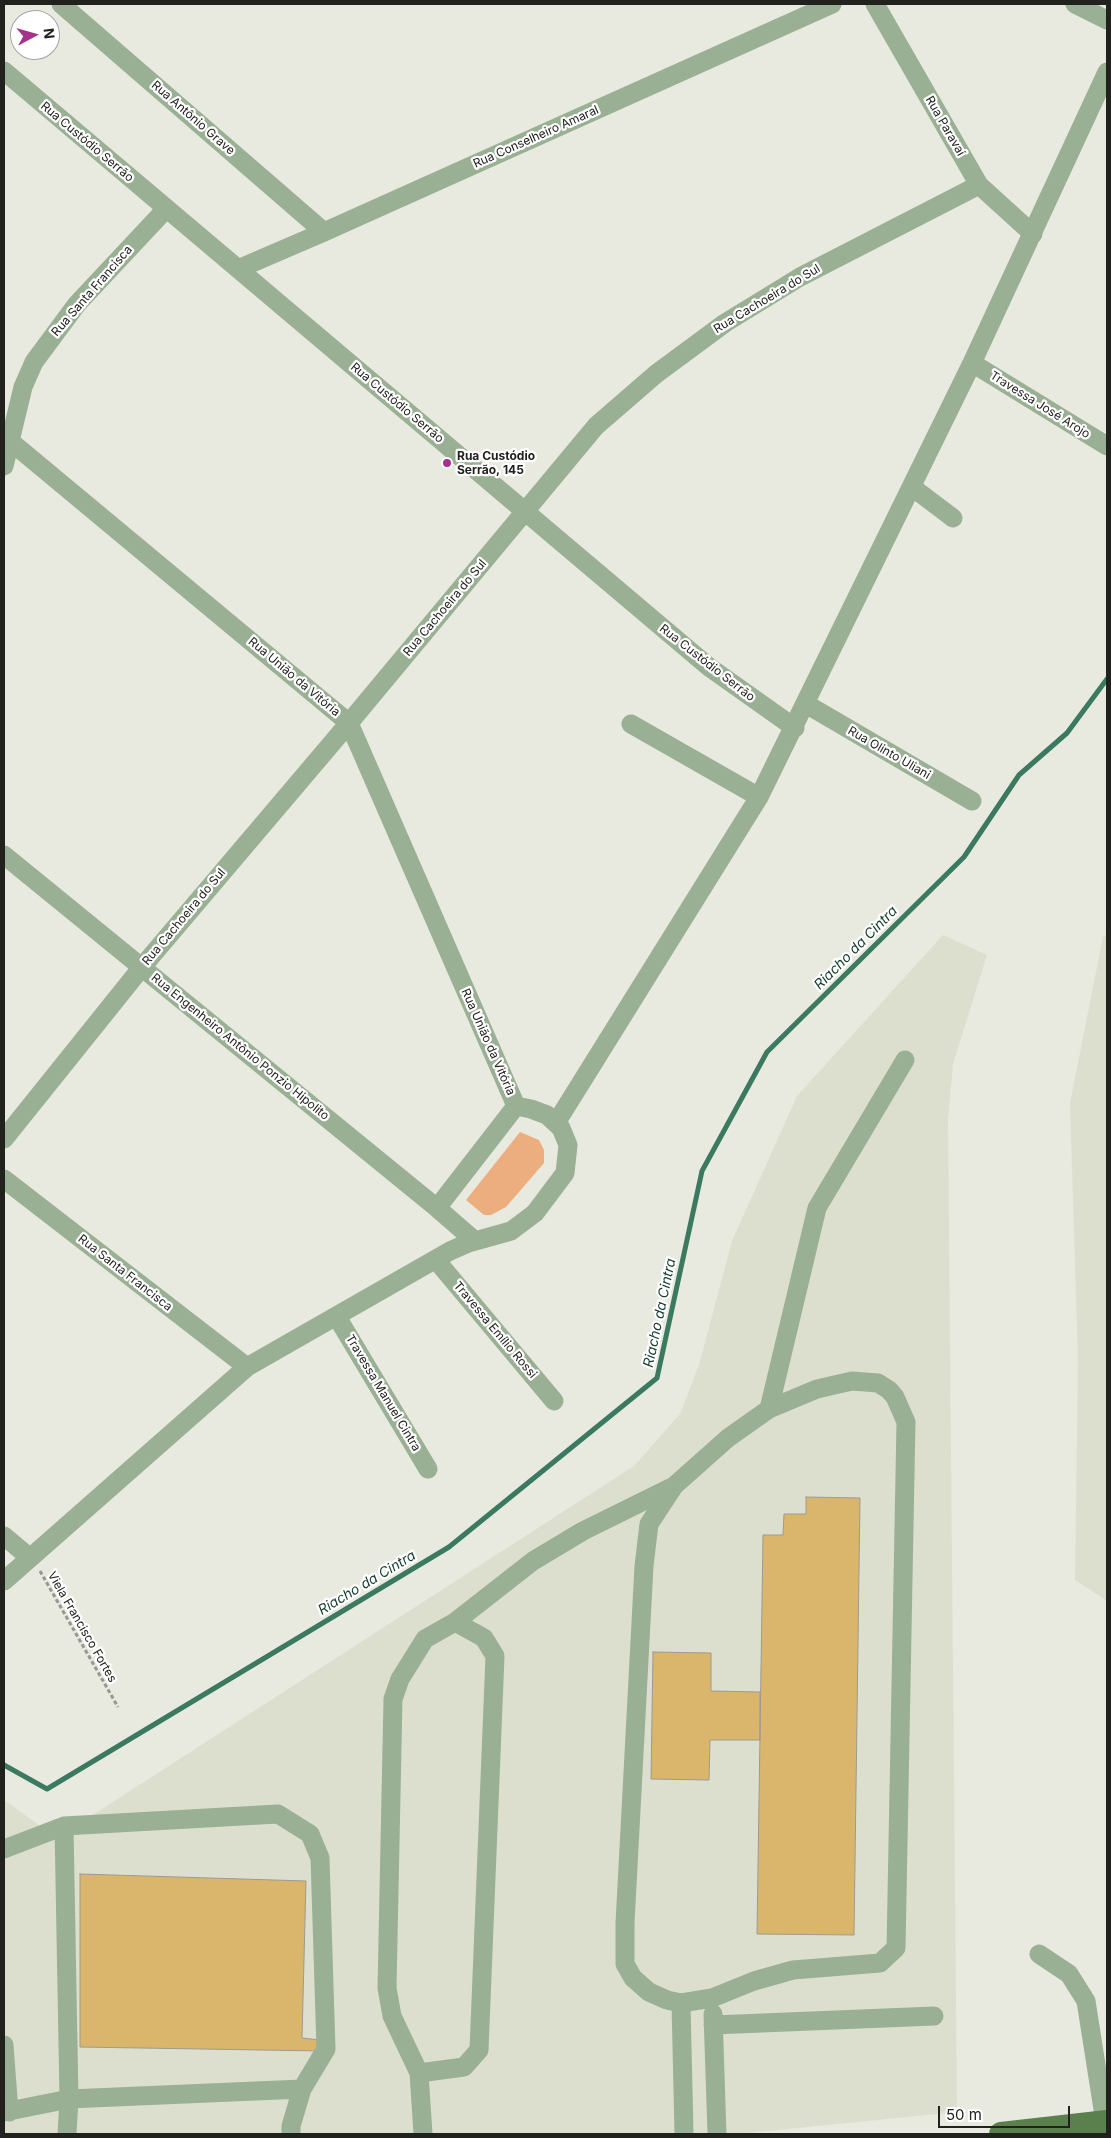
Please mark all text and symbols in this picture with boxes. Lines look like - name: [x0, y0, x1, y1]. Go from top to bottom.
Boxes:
- north arrow: [10, 10, 60, 60]
- text: N: [40, 27, 58, 40]
- street label: Rua Antônio Grave: [148, 78, 238, 158]
- street label: Rua Paravaí: [922, 93, 968, 159]
- street label: Rua Custódio Serrão: [38, 99, 136, 185]
- street label: Rua Conselheiro Amaral: [471, 103, 601, 171]
- street label: Rua Santa Francisca: [49, 243, 135, 339]
- street label: Rua Cachoeira do Sul: [711, 261, 823, 337]
- street label: Rua Custódio Serrão: [348, 360, 446, 446]
- street label: Travessa José Arojo: [987, 368, 1093, 442]
- place label: Rua Custódio Serrão, 145: [457, 449, 535, 477]
- marker: Rua Custódio Serrão, 145: [441, 457, 453, 469]
- street label: Rua Cachoeira do Sul: [400, 557, 490, 659]
- street label: Rua Custódio Serrão: [657, 621, 757, 705]
- street label: Rua União da Vitória: [245, 634, 343, 720]
- street label: Rua Olinto Uliani: [845, 724, 933, 782]
- street label: Rua Cachoeira do Sul: [139, 866, 229, 968]
- water label: Riacho da Cintra: [811, 903, 901, 993]
- street label: Rua Engenheiro Antônio Ponzio Hipolito: [148, 971, 332, 1123]
- street label: Rua União da Vitória: [458, 986, 518, 1098]
- street label: Rua Santa Francisca: [75, 1232, 175, 1314]
- water label: Riacho da Cintra: [640, 1257, 680, 1369]
- street label: Travessa Emílio Rossi: [450, 1279, 540, 1381]
- street label: Travessa Manuel Cintra: [342, 1332, 424, 1454]
- water label: Riacho da Cintra: [315, 1547, 419, 1619]
- street label: Viela Francisco Fortes: [44, 1569, 120, 1685]
- scale bar: [941, 2096, 1074, 2128]
- text: 50 m: [946, 2105, 982, 2124]

